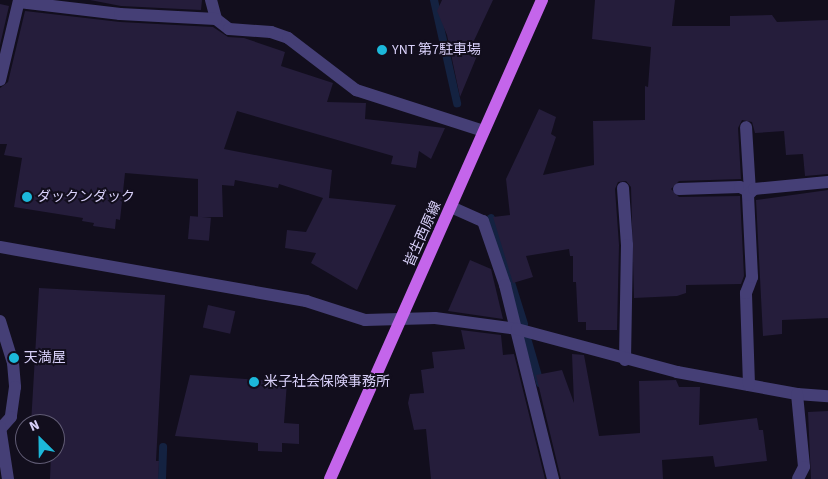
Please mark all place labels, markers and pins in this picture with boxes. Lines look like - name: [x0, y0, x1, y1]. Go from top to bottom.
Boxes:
- place label: YNT 第7駐車場: [392, 42, 481, 58]
- marker: YNT 第7駐車場: [376, 44, 388, 56]
- place label: ダックンダック: [37, 189, 135, 205]
- marker: ダックンダック: [21, 191, 33, 203]
- place label: 天満屋: [24, 350, 66, 366]
- marker: 天満屋: [8, 352, 20, 364]
- place label: 米子社会保険事務所: [264, 374, 390, 390]
- marker: 米子社会保険事務所: [248, 376, 260, 388]

